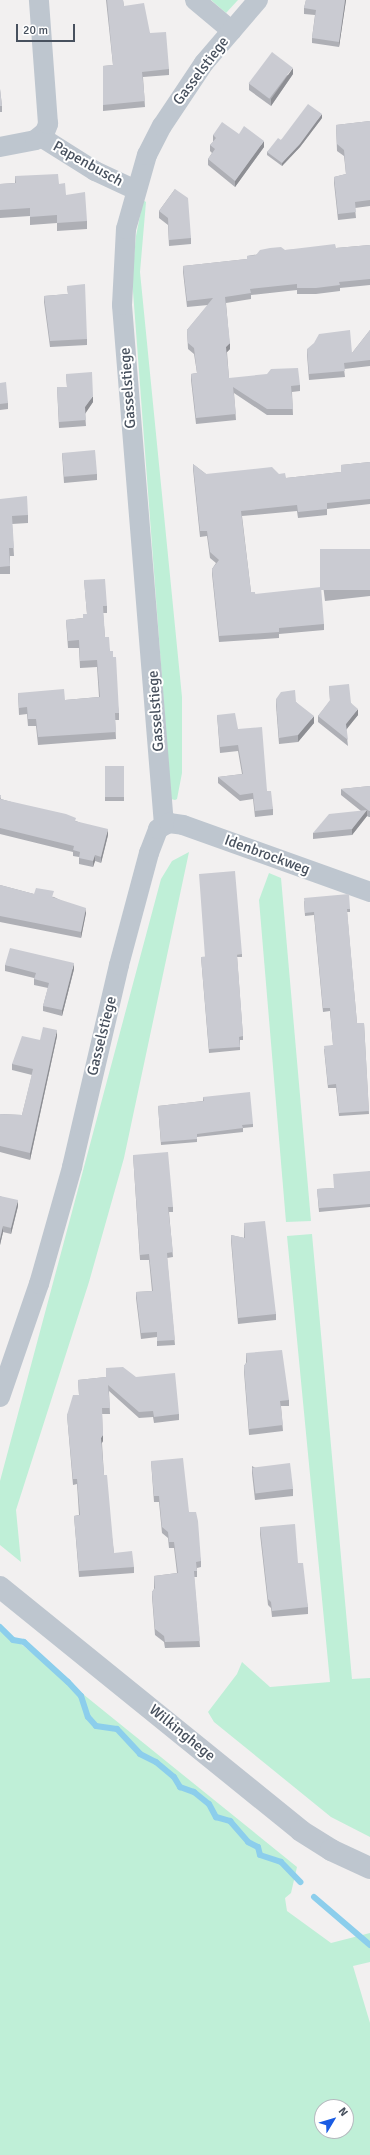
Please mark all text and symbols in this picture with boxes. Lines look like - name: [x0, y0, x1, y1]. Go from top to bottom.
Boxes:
- scale bar: [18, 16, 77, 42]
- text: 20 m: [23, 23, 48, 38]
- street label: Gasselstiege: [169, 33, 233, 109]
- street label: Papenbusch: [50, 137, 126, 191]
- street label: Gasselstiege: [116, 347, 140, 429]
- street label: Gasselstiege: [144, 670, 168, 752]
- street label: Idenbrockweg: [222, 831, 312, 879]
- street label: Gasselstiege: [83, 994, 121, 1078]
- street label: Wilkinghege: [145, 1701, 219, 1765]
- north arrow: [314, 2099, 354, 2139]
- text: N: [336, 2105, 351, 2119]

